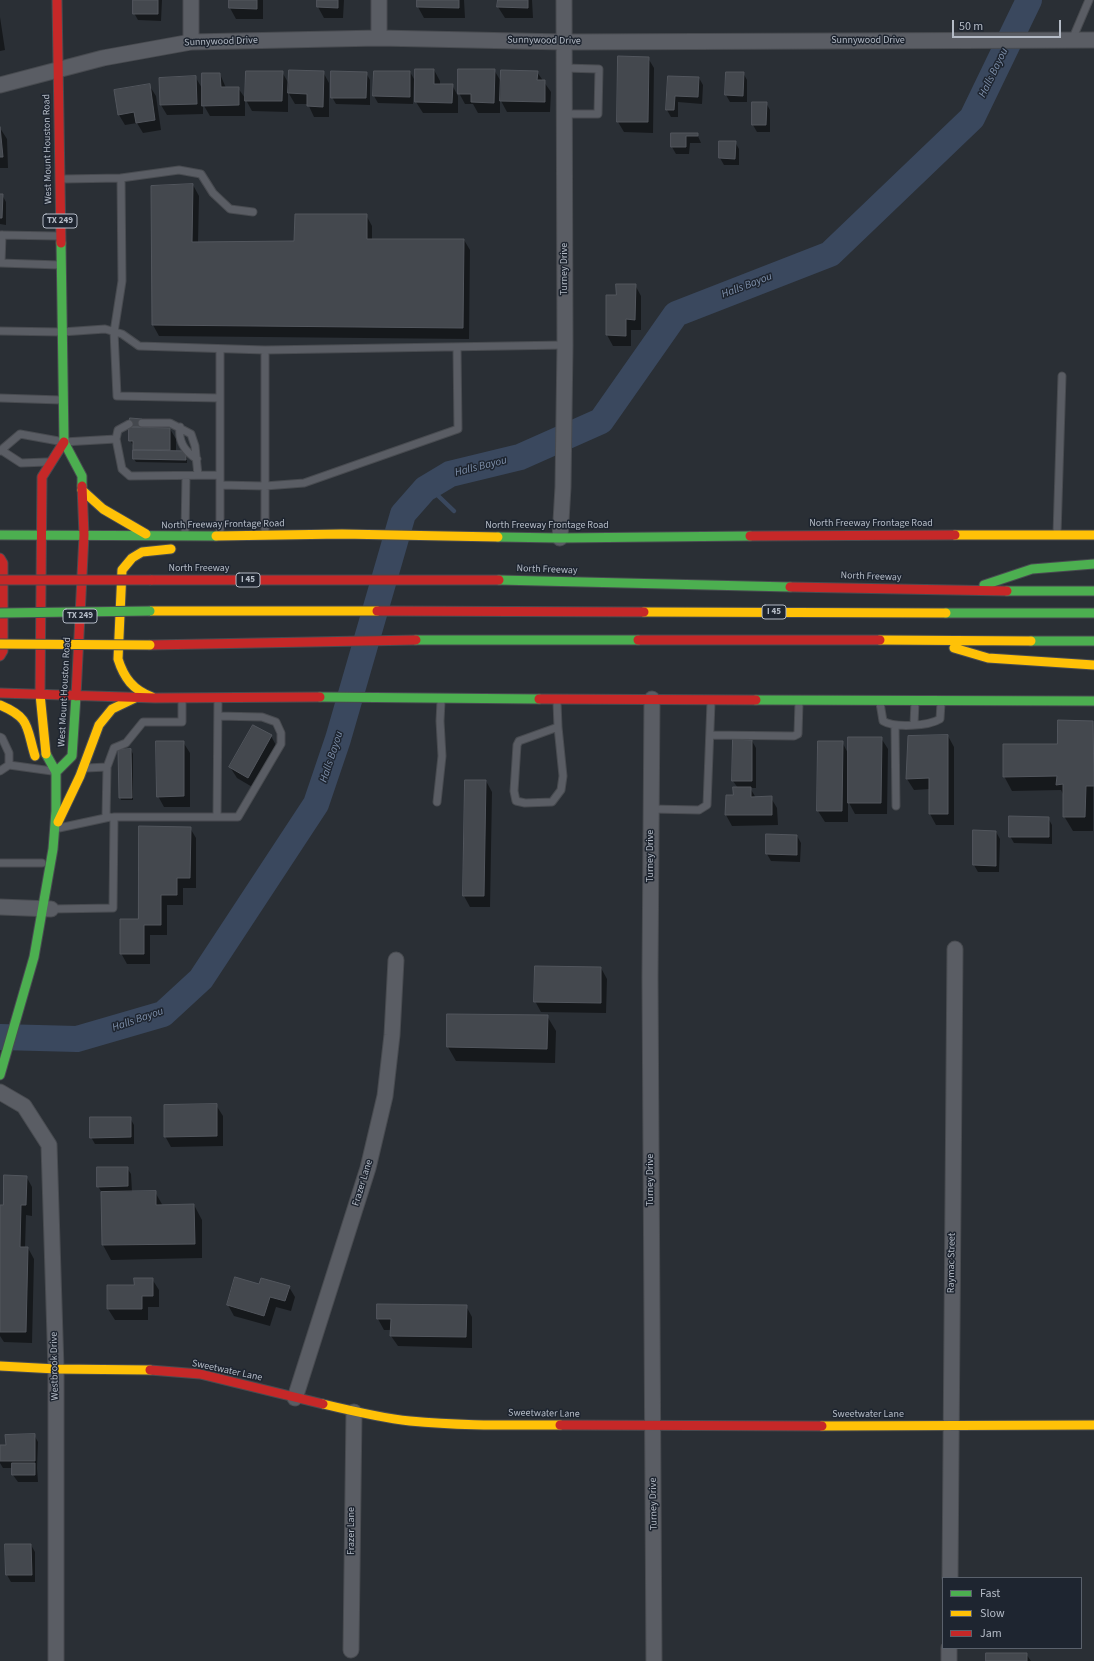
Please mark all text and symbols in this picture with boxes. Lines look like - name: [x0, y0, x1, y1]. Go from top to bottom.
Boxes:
- scale bar: [954, 12, 1063, 38]
- text: 50 m: [959, 18, 983, 35]
- street label: Sunnywood Drive: [507, 34, 581, 48]
- street label: Sunnywood Drive: [184, 35, 258, 49]
- street label: Sunnywood Drive: [831, 35, 905, 47]
- water label: Halls Bayou: [976, 46, 1012, 100]
- street label: West Mount Houston Road: [41, 94, 55, 204]
- road number: TX 249: [43, 214, 77, 228]
- street label: Turney Drive: [559, 243, 571, 295]
- water label: Halls Bayou: [720, 270, 774, 302]
- water label: Halls Bayou: [454, 454, 508, 480]
- street label: North Freeway Frontage Road: [161, 518, 285, 532]
- street label: North Freeway Frontage Road: [809, 518, 933, 530]
- street label: North Freeway Frontage Road: [485, 520, 609, 532]
- street label: North Freeway: [168, 563, 230, 575]
- street label: North Freeway: [516, 563, 578, 577]
- street label: North Freeway: [840, 570, 902, 584]
- road number: I 45: [236, 573, 260, 587]
- road number: I 45: [762, 605, 786, 619]
- road number: TX 249: [63, 609, 97, 623]
- street label: West Mount Houston Road: [56, 637, 74, 747]
- water label: Halls Bayou: [317, 730, 347, 784]
- street label: Turney Drive: [645, 830, 657, 882]
- water label: Halls Bayou: [111, 1005, 165, 1035]
- street label: Turney Drive: [645, 1154, 657, 1206]
- street label: Frazer Lane: [350, 1158, 376, 1208]
- street label: Raymac Street: [945, 1233, 959, 1293]
- street label: Westbrook Drive: [48, 1332, 62, 1400]
- street label: Sweetwater Lane: [191, 1358, 263, 1384]
- street label: Sweetwater Lane: [508, 1407, 580, 1421]
- street label: Sweetwater Lane: [832, 1409, 904, 1421]
- street label: Turney Drive: [648, 1478, 660, 1530]
- street label: Frazer Lane: [346, 1507, 358, 1555]
- legend: [942, 1577, 1082, 1649]
- text: Fast: [980, 1585, 1000, 1602]
- text: Slow: [980, 1605, 1005, 1622]
- text: Jam: [980, 1625, 1002, 1642]

